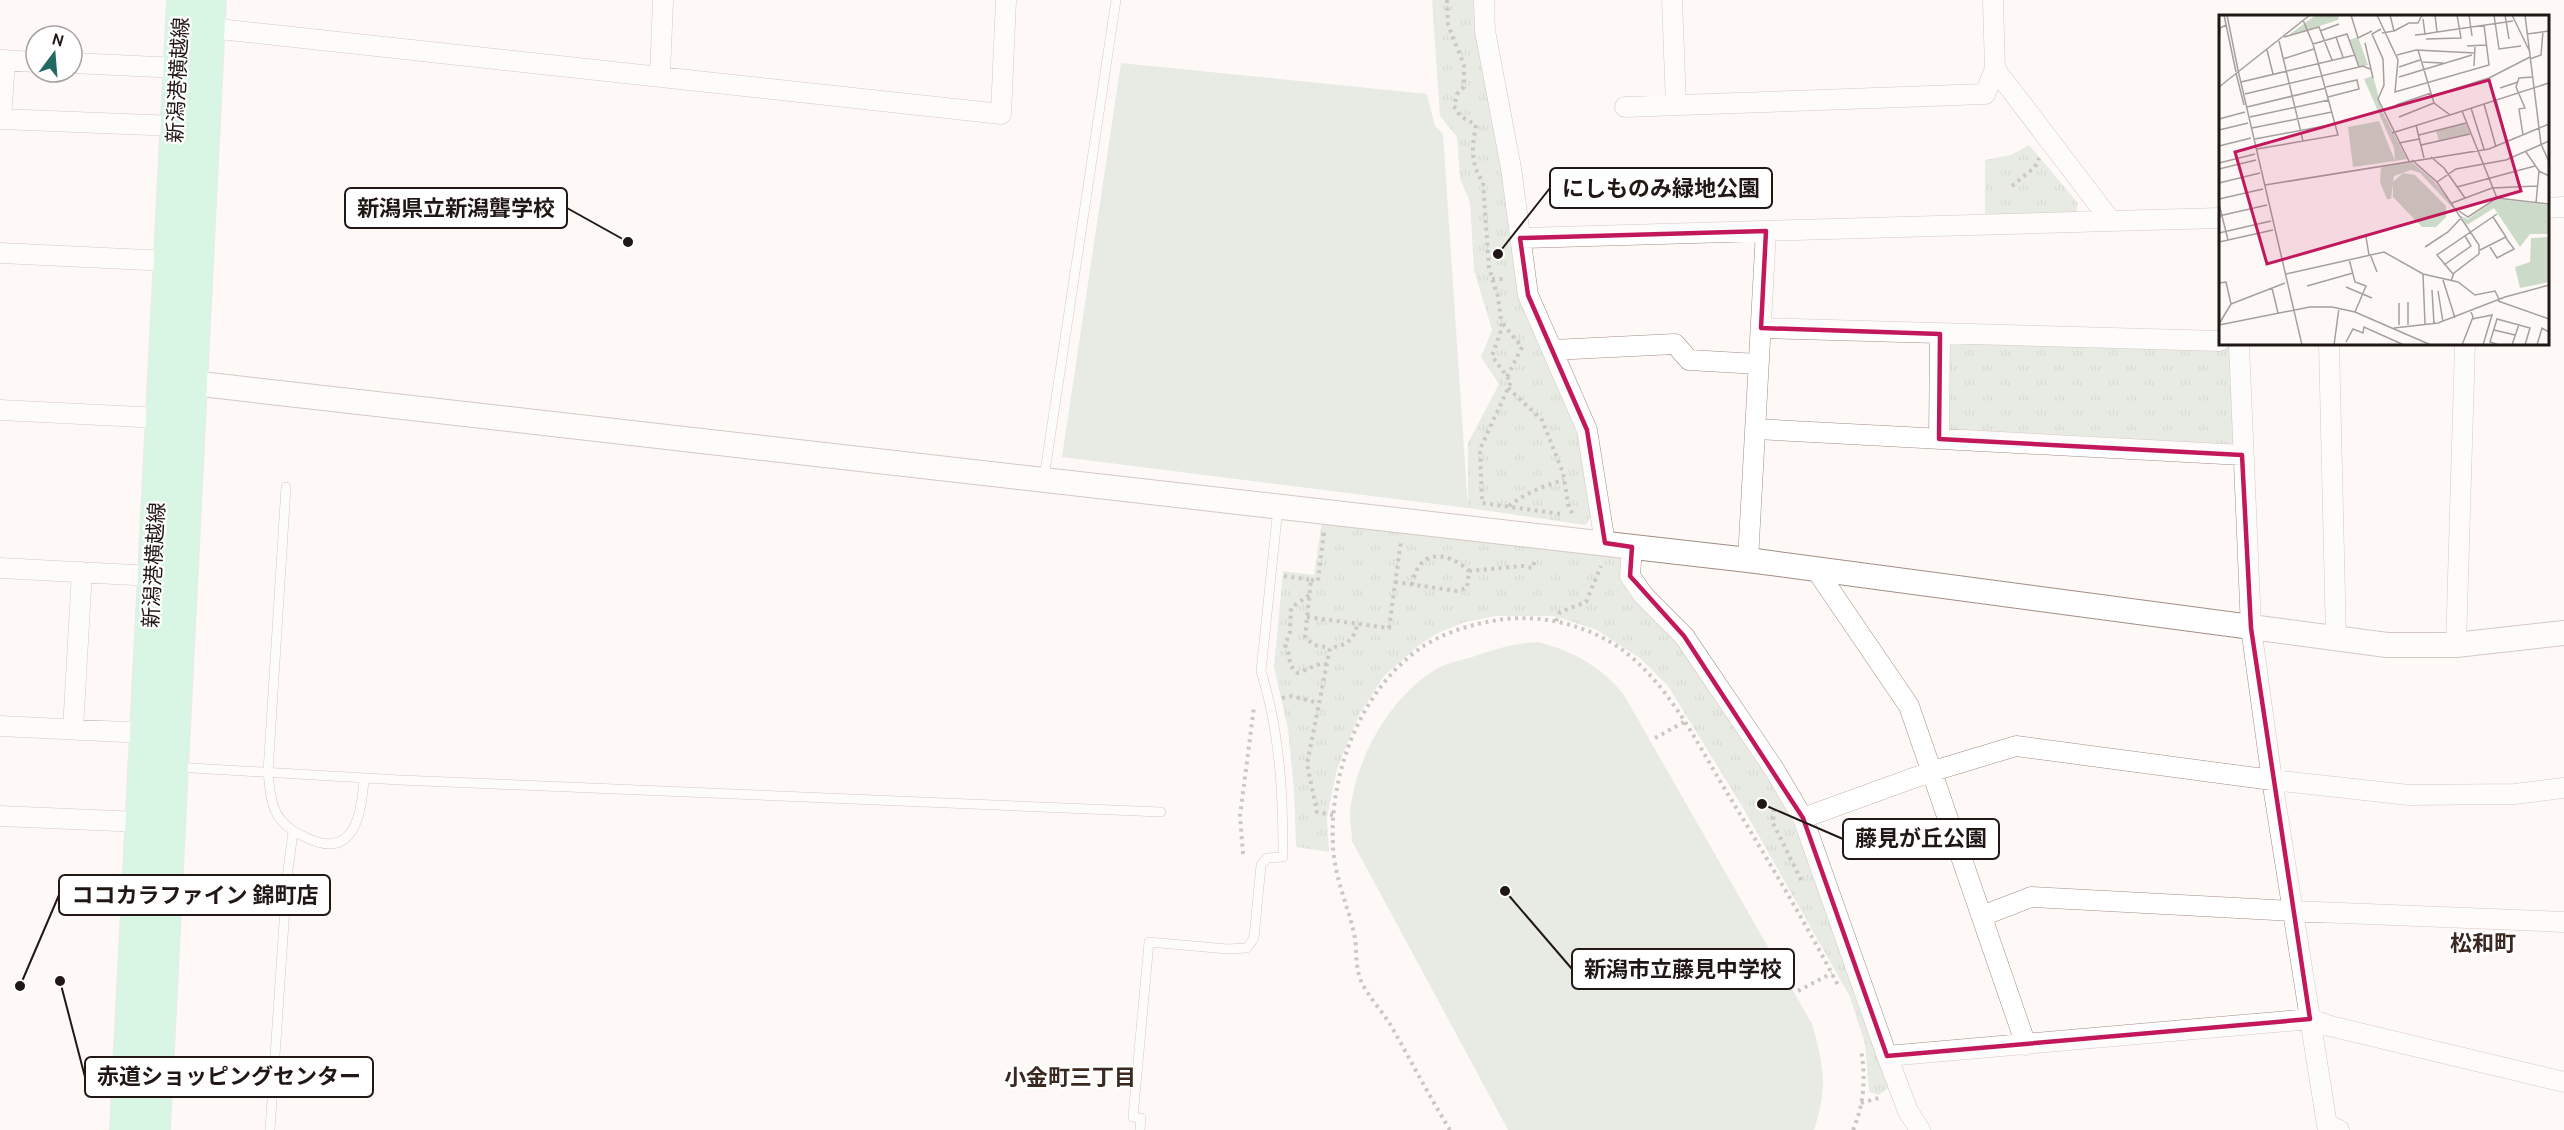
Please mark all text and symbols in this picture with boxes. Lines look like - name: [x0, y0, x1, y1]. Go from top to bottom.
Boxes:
- inset map: [2219, 15, 2549, 345]
- street label: 新潟港横越線: [162, 16, 193, 144]
- north arrow: [24, 24, 84, 84]
- text: N: [50, 29, 66, 51]
- callout: にしものみ緑地公園: [1550, 168, 1772, 208]
- text: にしものみ緑地公園: [1562, 175, 1760, 202]
- callout: 新潟県立新潟聾学校: [345, 188, 567, 228]
- text: 新潟県立新潟聾学校: [357, 195, 555, 222]
- street label: 新潟港横越線: [138, 501, 169, 629]
- callout: 藤見が丘公園: [1843, 819, 1999, 859]
- text: 藤見が丘公園: [1855, 825, 1987, 852]
- callout: ココカラファイン 錦町店: [59, 875, 330, 915]
- text: ココカラファイン 錦町店: [72, 882, 318, 909]
- district label: 松和町: [2450, 930, 2516, 957]
- callout: 新潟市立藤見中学校: [1572, 949, 1794, 989]
- text: 新潟市立藤見中学校: [1584, 956, 1782, 983]
- callout: 赤道ショッピングセンター: [85, 1057, 373, 1097]
- text: 赤道ショッピングセンター: [97, 1063, 361, 1090]
- district label: 小金町三丁目: [1004, 1064, 1136, 1091]

